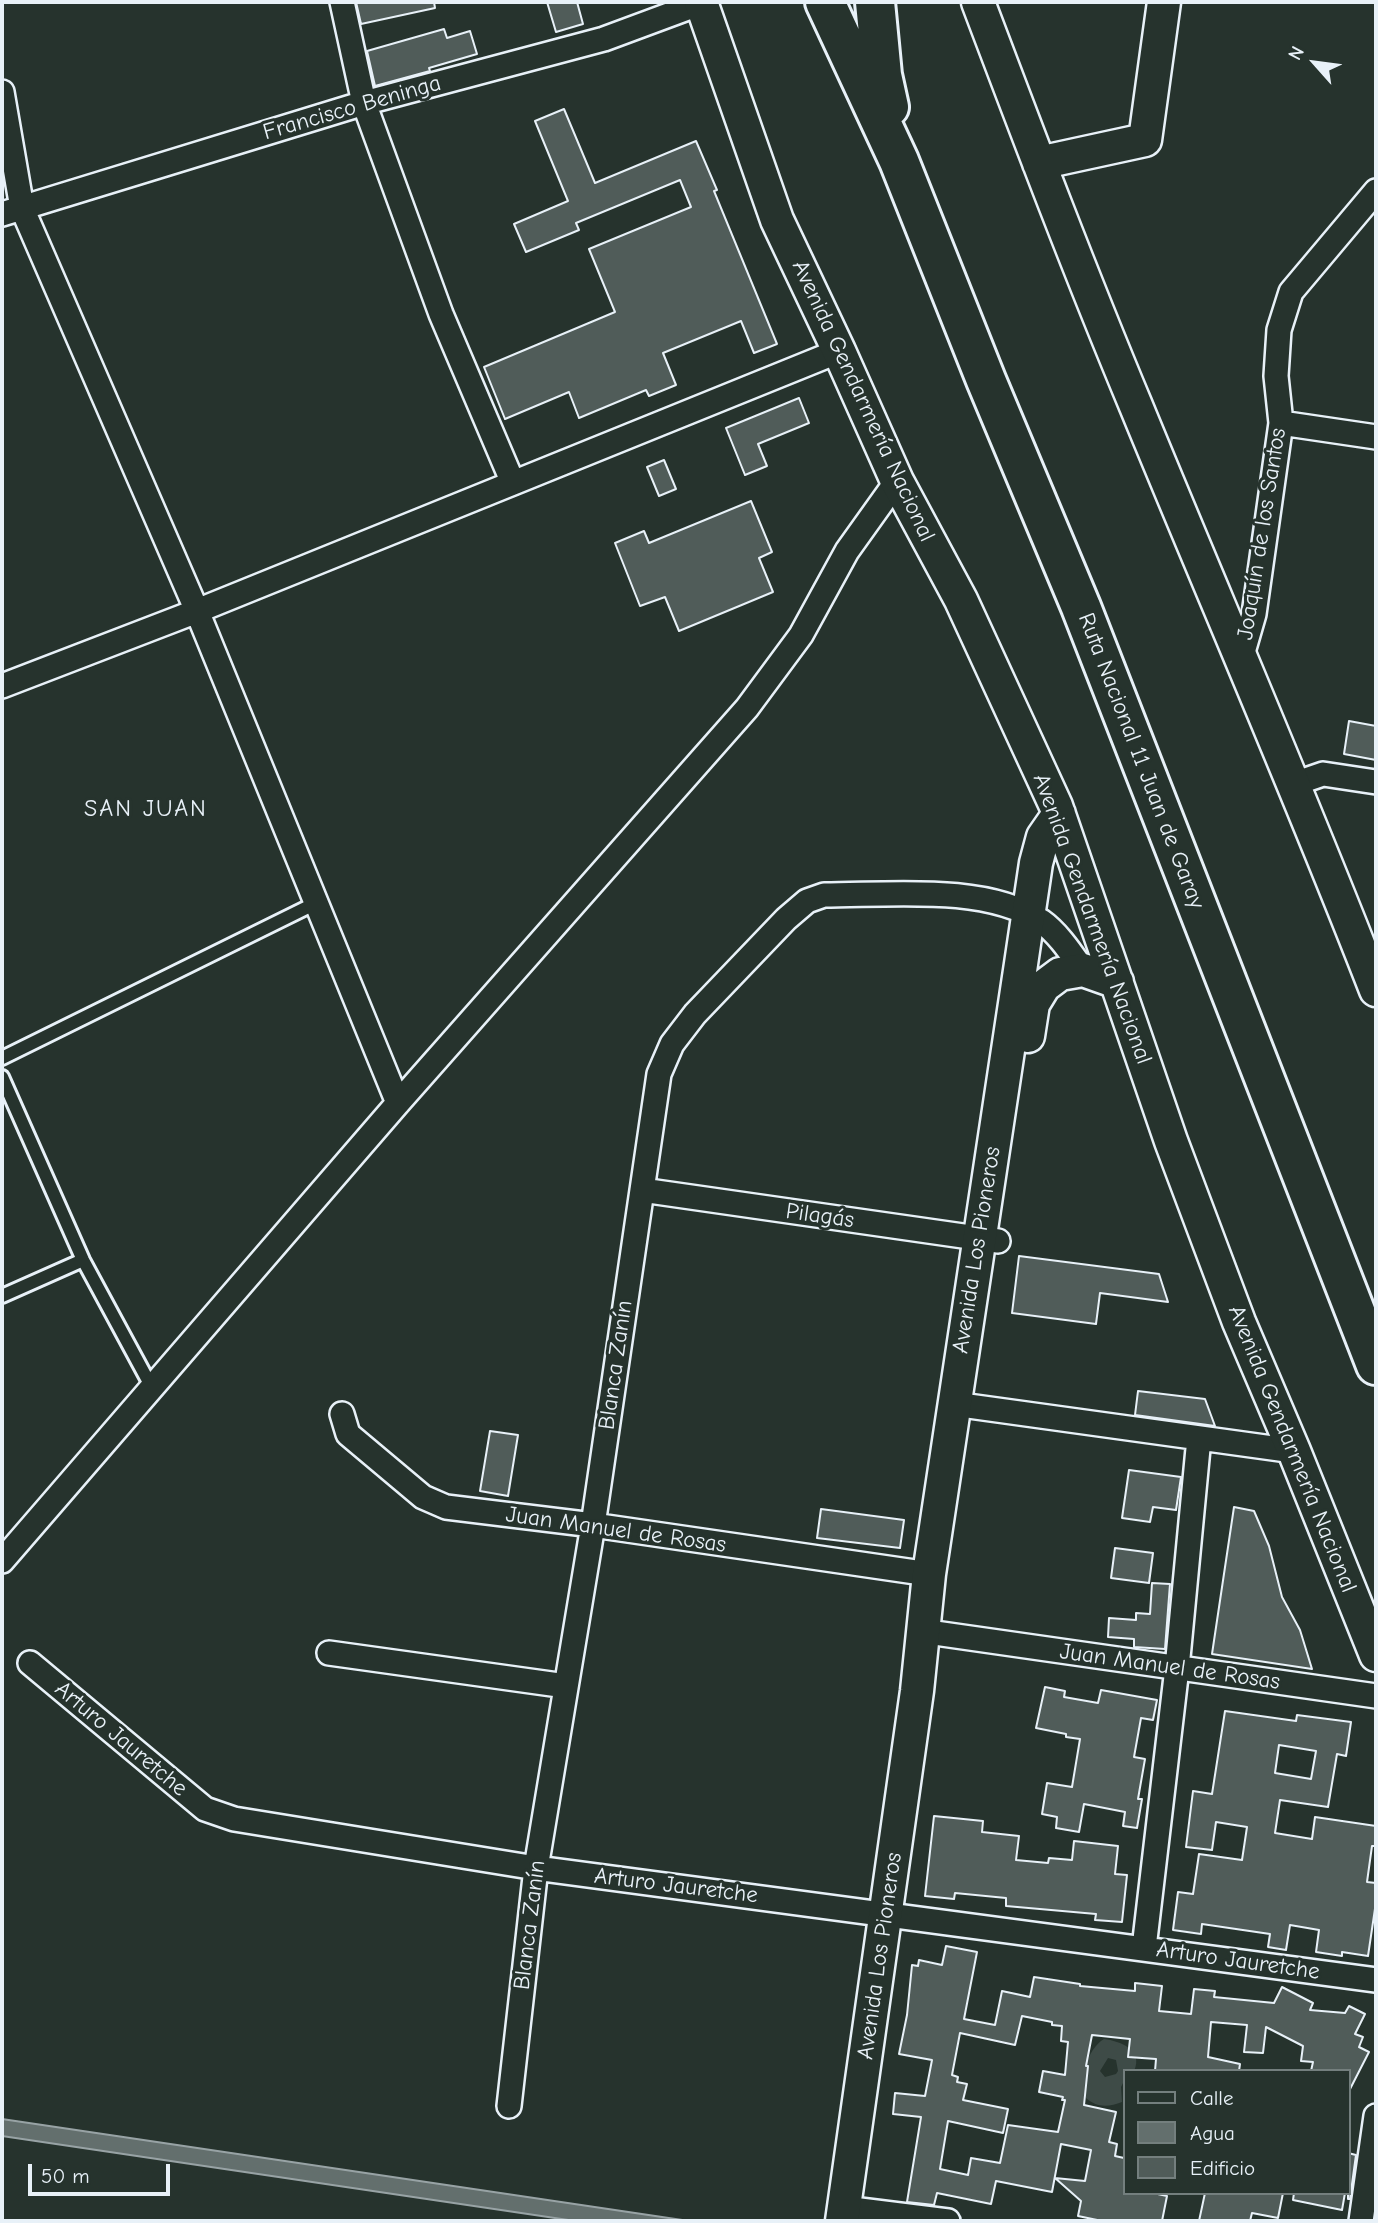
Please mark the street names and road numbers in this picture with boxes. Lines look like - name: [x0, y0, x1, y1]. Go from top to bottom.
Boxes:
- street label: Francisco Beninga: [260, 69, 444, 147]
- street label: Avenida Gendarmería Nacional: [786, 256, 940, 546]
- street label: Joaquín de los Santos: [1232, 426, 1292, 642]
- street label: Ruta Nacional 11 Juan de Garay: [1072, 609, 1210, 913]
- street label: Avenida Gendarmería Nacional: [1027, 770, 1157, 1068]
- street label: Avenida Los Pioneros: [947, 1145, 1007, 1355]
- street label: Pilagás: [784, 1198, 856, 1234]
- street label: Blanca Zanín: [593, 1298, 639, 1432]
- street label: Avenida Gendarmería Nacional: [1222, 1301, 1362, 1597]
- street label: Juan Manuel de Rosas: [504, 1501, 728, 1559]
- street label: Juan Manuel de Rosas: [1058, 1638, 1282, 1696]
- street label: Arturo Jauretche: [49, 1676, 193, 1802]
- street label: Avenida Los Pioneros: [852, 1851, 908, 2061]
- street label: Blanca Zanín: [508, 1859, 552, 1991]
- street label: Arturo Jauretche: [593, 1862, 759, 1910]
- street label: Arturo Jauretche: [1155, 1936, 1321, 1986]

